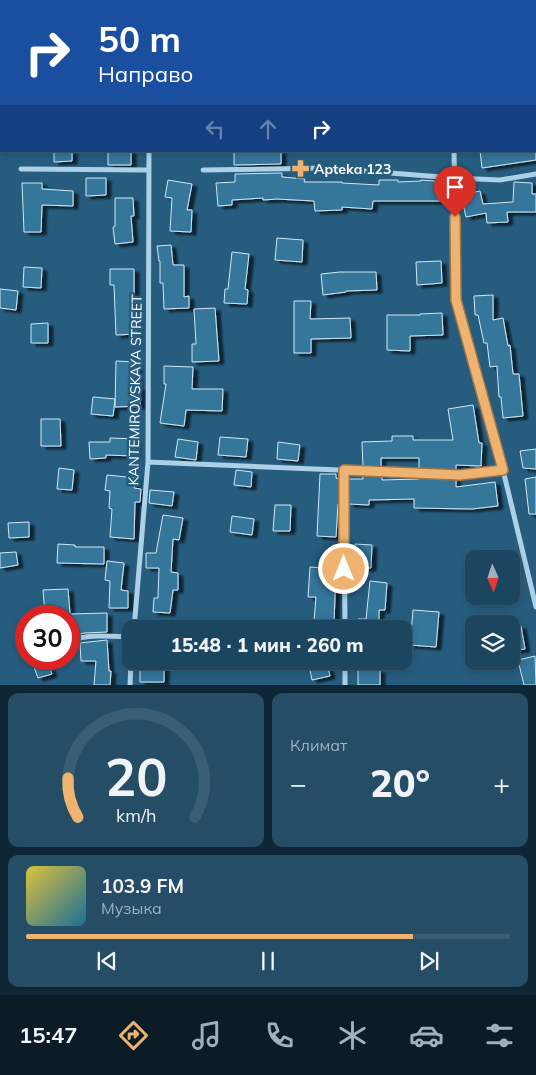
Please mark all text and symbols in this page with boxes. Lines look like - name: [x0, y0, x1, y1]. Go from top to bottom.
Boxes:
- text: 50 m: [98, 17, 181, 61]
- icon: right: [15, 20, 80, 85]
- text: Направо: [98, 60, 193, 88]
- icon: left: [201, 115, 229, 143]
- icon: ahead: [254, 115, 282, 143]
- icon: right: [307, 115, 335, 143]
- pharmacy icon: Apteka 123: [290, 159, 310, 179]
- place label: Apteka 123: [314, 160, 391, 178]
- pin: [434, 166, 476, 217]
- icon: arrive: [441, 173, 469, 201]
- street label: KANTEMIROVSKAYA STREET: [124, 294, 146, 486]
- position arrow: [317, 542, 369, 594]
- north arrow: [465, 550, 520, 605]
- map controls: [465, 550, 520, 670]
- speed limit sign: 30: [15, 605, 80, 670]
- button: layers: [465, 615, 520, 670]
- text: 15:48 · 1 мин · 260 m: [170, 633, 364, 657]
- text: Климат: [290, 735, 347, 755]
- text: 20: [105, 744, 167, 809]
- text: 20°: [370, 759, 430, 807]
- text: −: [290, 766, 307, 801]
- text: +: [493, 766, 510, 801]
- text: km/h: [116, 804, 156, 826]
- text: 103.9 FM: [101, 874, 184, 898]
- text: Музыка: [101, 898, 162, 918]
- icon: previous: [93, 947, 121, 975]
- icon: pause: [254, 947, 282, 975]
- icon: next: [415, 947, 443, 975]
- icon: directions: [116, 1018, 151, 1053]
- icon: music: [189, 1018, 224, 1053]
- icon: phone: [262, 1018, 297, 1053]
- icon: climate: [335, 1018, 370, 1053]
- icon: car: [409, 1018, 444, 1053]
- icon: filters: [482, 1018, 517, 1053]
- text: 15:47: [19, 1021, 77, 1049]

